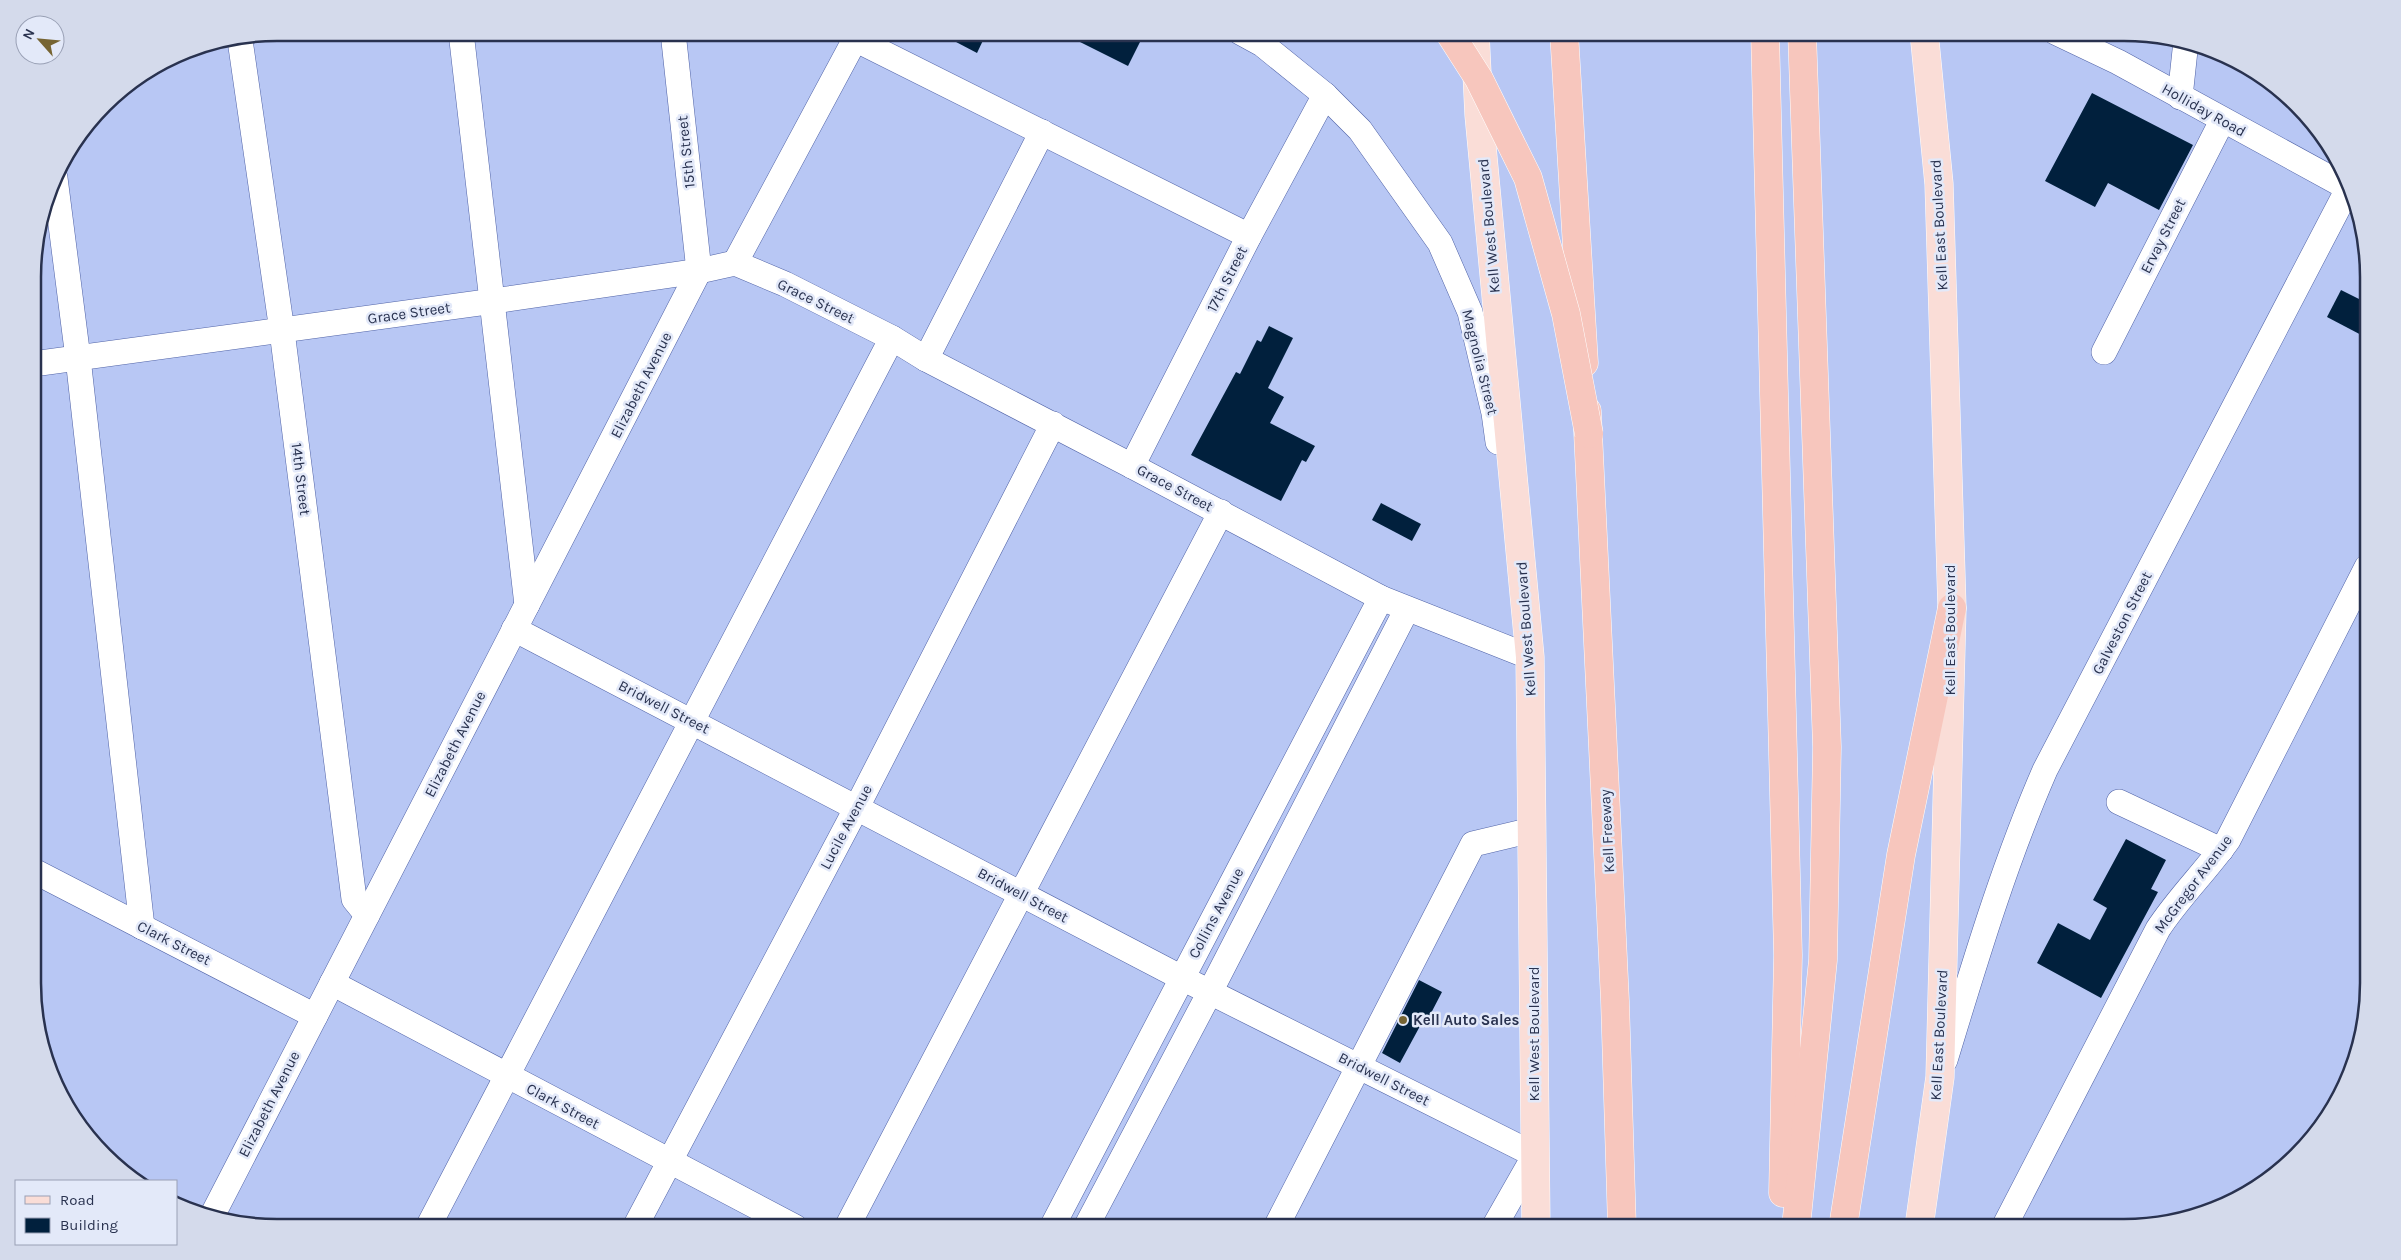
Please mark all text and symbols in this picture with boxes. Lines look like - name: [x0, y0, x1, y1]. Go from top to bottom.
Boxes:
- north arrow: [15, 15, 65, 65]
- text: N: [19, 26, 39, 43]
- street label: Holliday Road: [2159, 80, 2249, 140]
- street label: 15th Street: [673, 114, 699, 189]
- street label: Kell West Boulevard: [1474, 158, 1504, 294]
- street label: Kell East Boulevard: [1927, 159, 1951, 291]
- street label: Ervay Street: [2137, 195, 2190, 276]
- street label: 17th Street: [1203, 243, 1251, 315]
- street label: Grace Street: [775, 275, 858, 328]
- street label: Grace Street: [366, 298, 452, 328]
- street label: Magnolia Street: [1458, 307, 1502, 417]
- street label: Elizabeth Avenue: [606, 329, 676, 441]
- street label: 14th Street: [288, 442, 314, 517]
- street label: Grace Street: [1134, 460, 1216, 516]
- street label: Kell West Boulevard: [1512, 561, 1540, 697]
- street label: Kell East Boulevard: [1941, 564, 1959, 696]
- street label: Galveston Street: [2088, 568, 2156, 677]
- street label: Bridwell Street: [615, 676, 713, 738]
- street label: Elizabeth Avenue: [420, 688, 490, 800]
- street label: Lucile Avenue: [816, 782, 876, 872]
- street label: Kell Freeway: [1596, 789, 1618, 873]
- street label: McGregor Avenue: [2150, 831, 2236, 937]
- street label: Bridwell Street: [975, 864, 1072, 927]
- street label: Collins Avenue: [1185, 865, 1247, 961]
- street label: Clark Street: [134, 917, 214, 969]
- street label: Kell West Boulevard: [1525, 966, 1543, 1102]
- street label: Kell East Boulevard: [1927, 969, 1951, 1101]
- place label: Kell Auto Sales: [1413, 1011, 1520, 1029]
- marker: Kell Auto Sales: [1397, 1014, 1409, 1026]
- street label: Elizabeth Avenue: [234, 1048, 304, 1160]
- street label: Bridwell Street: [1335, 1048, 1433, 1110]
- street label: Clark Street: [523, 1079, 603, 1133]
- legend: [15, 1180, 178, 1245]
- text: Road: [60, 1191, 95, 1209]
- text: Building: [60, 1216, 118, 1234]

